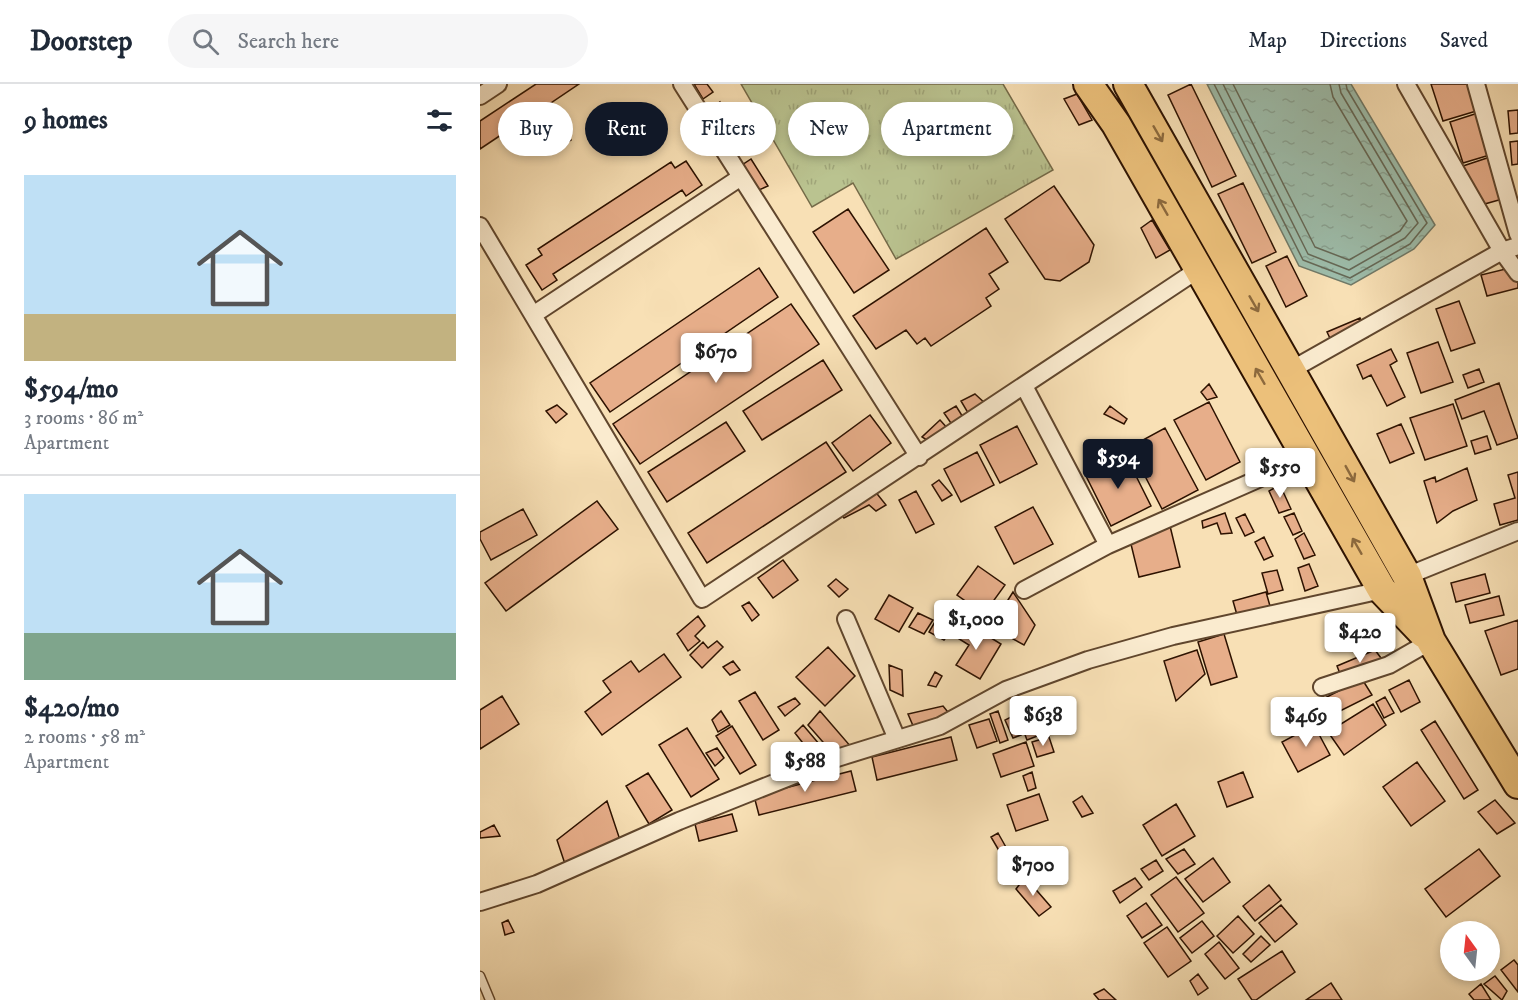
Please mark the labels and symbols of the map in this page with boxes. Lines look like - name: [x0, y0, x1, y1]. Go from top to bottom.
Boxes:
- one-way arrow: [1152, 125, 1164, 142]
- one-way arrow: [1157, 199, 1169, 216]
- one-way arrow: [1248, 295, 1260, 312]
- pin: $670: [680, 333, 752, 384]
- one-way arrow: [1254, 368, 1265, 386]
- pin: $594: [1082, 439, 1154, 490]
- pin: $550: [1244, 448, 1316, 499]
- one-way arrow: [1344, 465, 1356, 482]
- one-way arrow: [1350, 538, 1362, 555]
- pin: $1,000: [927, 600, 1025, 651]
- pin: $420: [1324, 613, 1396, 664]
- pin: $638: [1007, 696, 1079, 747]
- pin: $469: [1270, 697, 1342, 748]
- pin: $588: [769, 742, 841, 793]
- pin: $700: [997, 846, 1069, 897]
- north arrow: [1440, 921, 1500, 981]

